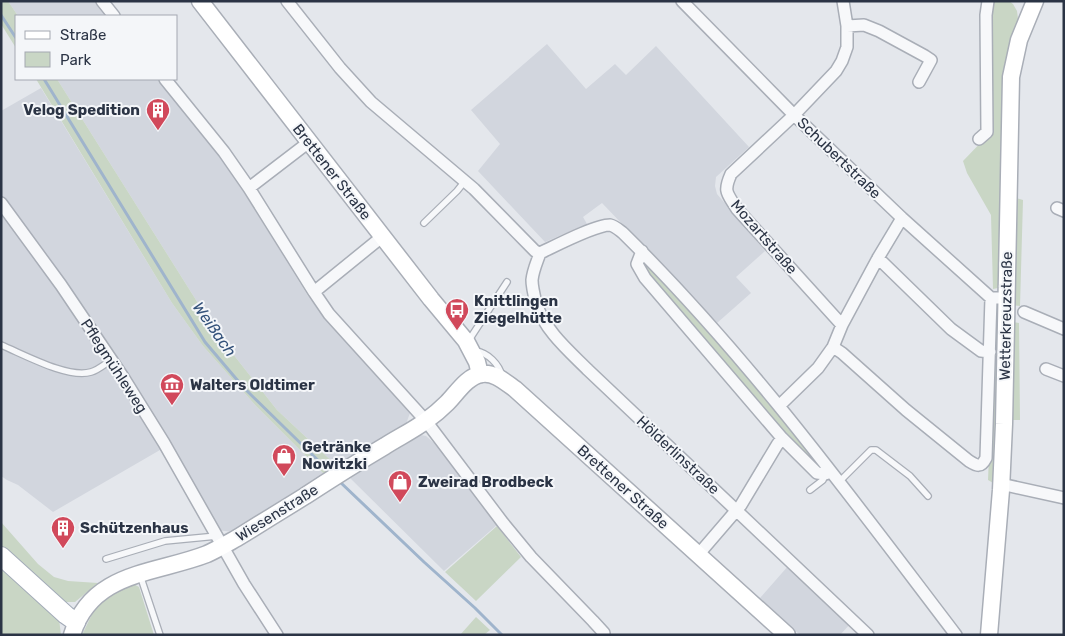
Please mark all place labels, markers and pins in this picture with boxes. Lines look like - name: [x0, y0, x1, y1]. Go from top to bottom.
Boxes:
- building icon: Velog Spedition: [145, 97, 171, 131]
- place label: Velog Spedition: [23, 101, 140, 119]
- place label: Knittlingen Ziegelhütte: [474, 292, 562, 327]
- bus stop icon: Knittlingen Ziegelhütte: [444, 297, 470, 331]
- museum icon: Walters Oldtimer: [159, 372, 185, 406]
- place label: Walters Oldtimer: [190, 376, 315, 394]
- place label: Getränke Nowitzki: [302, 438, 371, 473]
- shop icon: Getränke Nowitzki: [271, 443, 297, 477]
- shop icon: Zweirad Brodbeck: [387, 469, 413, 503]
- place label: Zweirad Brodbeck: [418, 473, 554, 491]
- building icon: Schützenhaus: [50, 515, 76, 549]
- place label: Schützenhaus: [80, 519, 188, 537]

